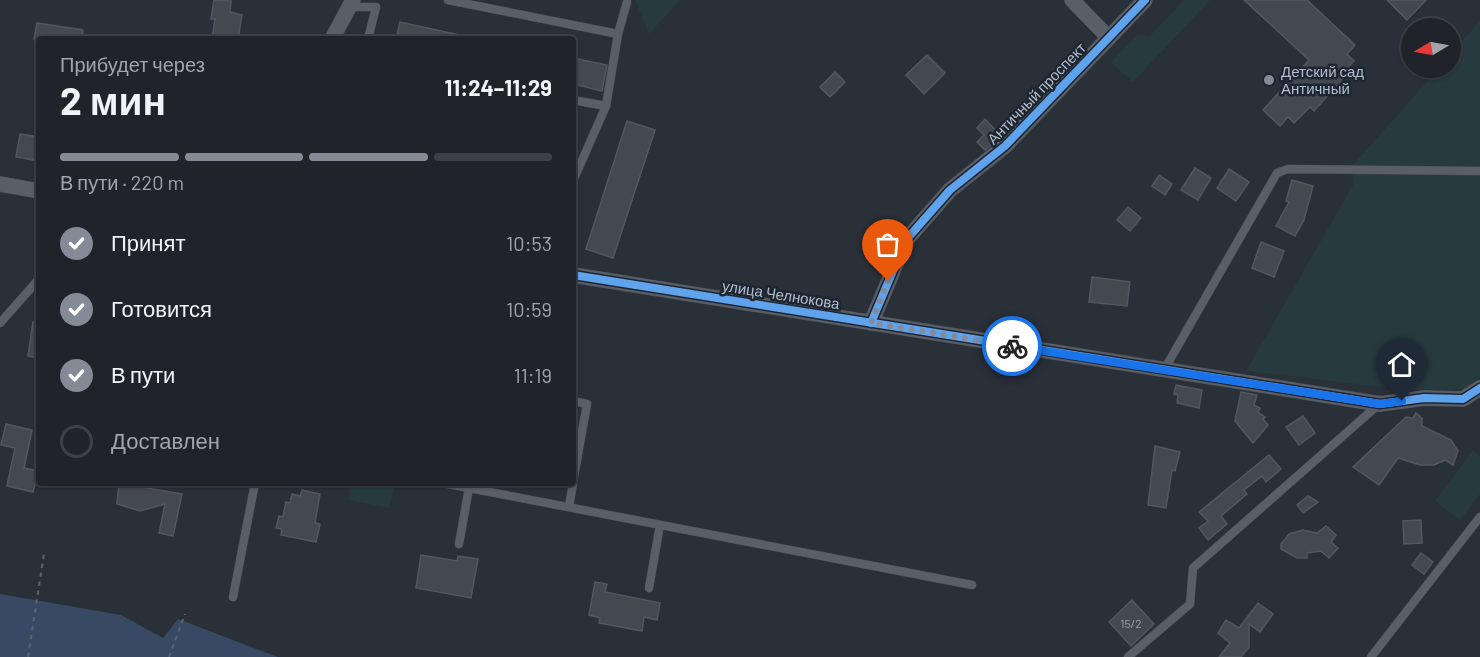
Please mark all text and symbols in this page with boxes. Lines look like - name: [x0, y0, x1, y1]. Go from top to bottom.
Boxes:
- north arrow: [1401, 18, 1461, 78]
- map controls: [1401, 18, 1461, 78]
- street label: Античный проспект: [983, 38, 1089, 148]
- text: Прибудет через: [60, 52, 205, 76]
- place label: Детский сад Античный: [1281, 62, 1364, 97]
- marker: Детский сад Античный: [1262, 73, 1276, 87]
- text: 11:24–11:29: [444, 74, 552, 100]
- text: 2 мин: [60, 76, 166, 123]
- text: В пути · 220 m: [60, 170, 184, 194]
- pin: [862, 219, 913, 281]
- icon: check: [60, 227, 93, 260]
- icon: bag: [871, 228, 904, 261]
- text: Принят: [111, 229, 185, 255]
- text: 10:53: [506, 231, 552, 255]
- street label: улица Челнокова: [721, 276, 842, 312]
- icon: check: [60, 293, 93, 326]
- text: Готовится: [111, 295, 212, 321]
- text: 10:59: [506, 297, 552, 321]
- courier: [982, 316, 1042, 376]
- icon: bike: [996, 330, 1029, 363]
- pin: [1376, 339, 1427, 401]
- icon: home: [1385, 348, 1418, 381]
- icon: check: [60, 359, 93, 392]
- text: В пути: [111, 361, 175, 387]
- text: 11:19: [514, 363, 552, 387]
- text: Доставлен: [111, 427, 220, 453]
- house number: 15/2: [1120, 616, 1142, 630]

